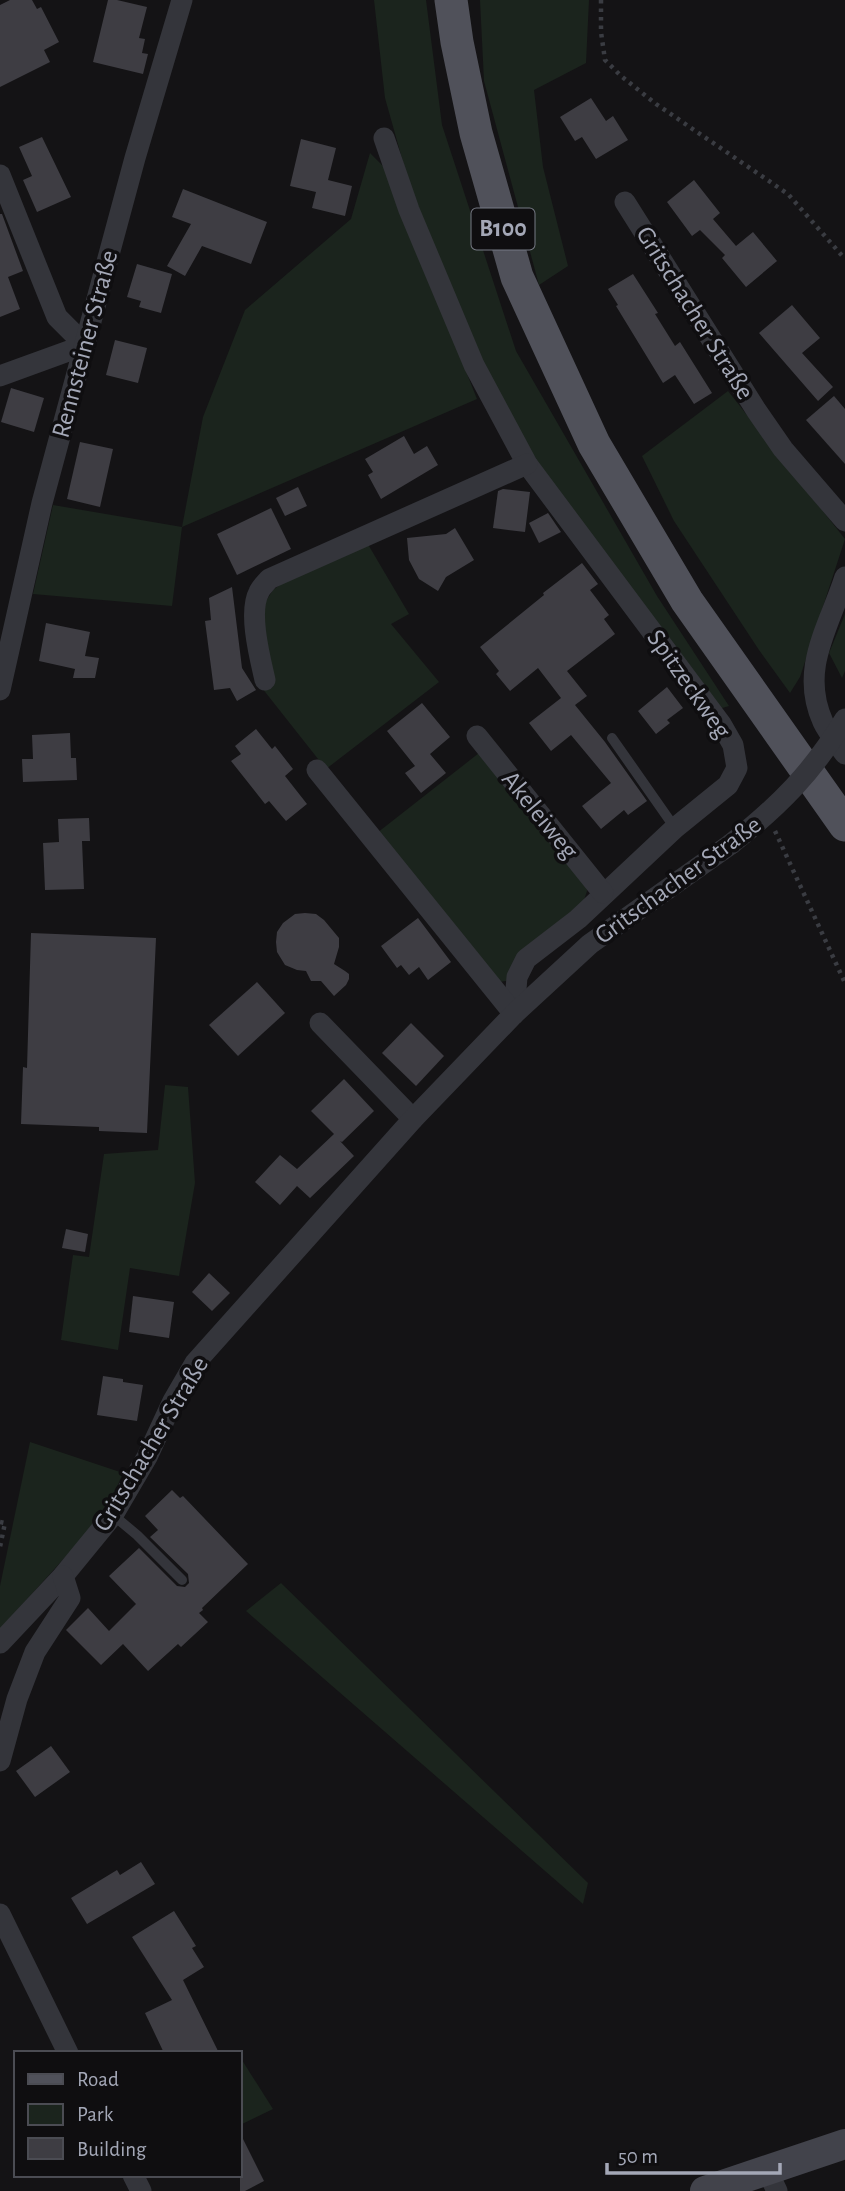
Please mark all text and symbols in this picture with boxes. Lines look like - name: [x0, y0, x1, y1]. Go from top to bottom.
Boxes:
- road number: B100: [472, 209, 534, 250]
- street label: Gritschacher Straße: [631, 222, 759, 404]
- street label: Rennsteiner Straße: [47, 247, 123, 441]
- street label: Spitzeckweg: [642, 625, 736, 743]
- street label: Akeleiweg: [497, 766, 583, 864]
- street label: Gritschacher Straße: [590, 811, 766, 949]
- street label: Gritschacher Straße: [89, 1352, 213, 1536]
- legend: [14, 2051, 242, 2177]
- text: Road: [77, 2069, 119, 2090]
- text: Park: [77, 2104, 114, 2125]
- scale bar: [607, 2132, 780, 2176]
- text: Building: [77, 2139, 147, 2160]
- text: 50 m: [618, 2146, 658, 2167]

